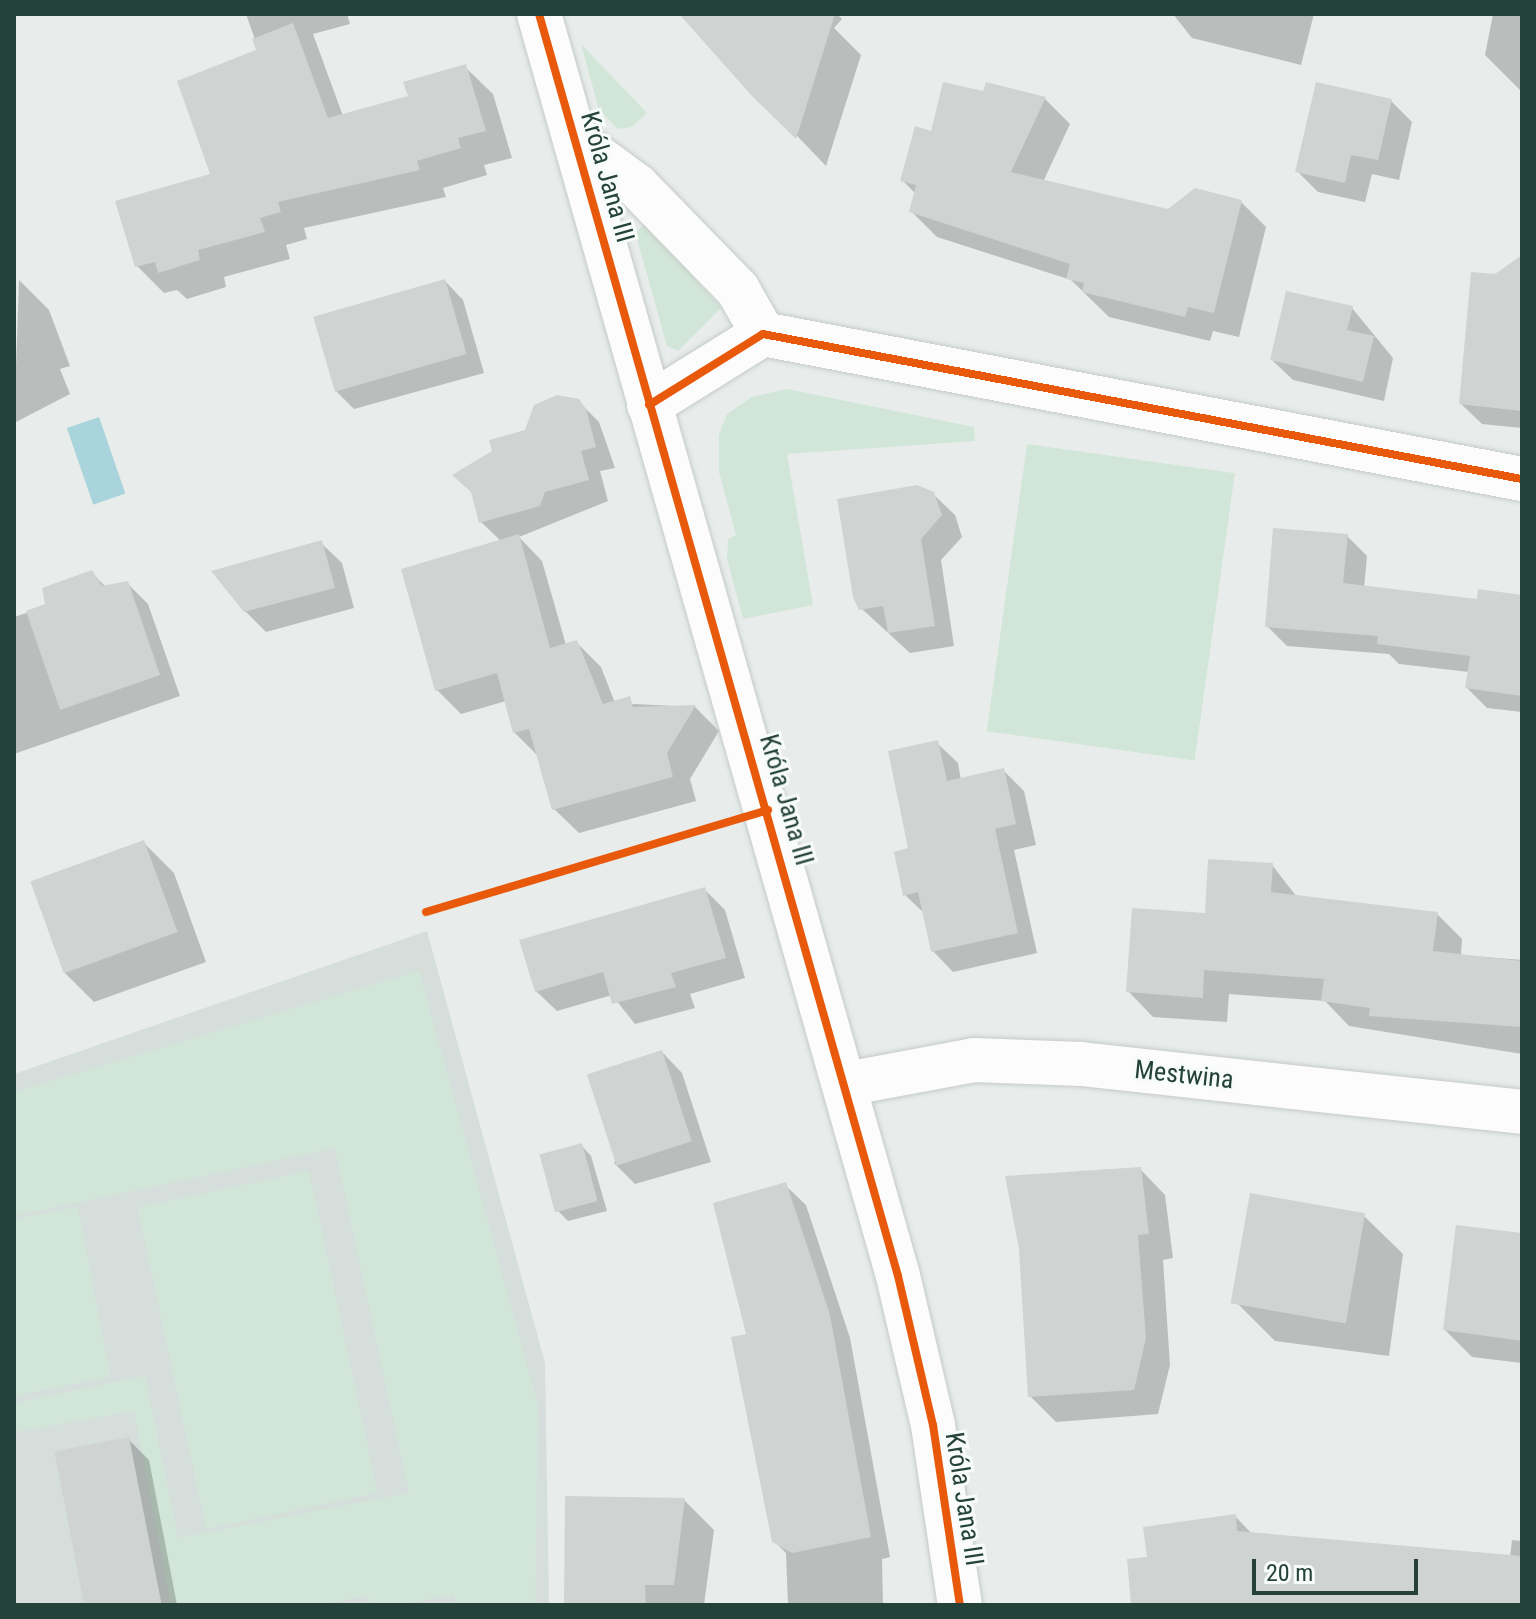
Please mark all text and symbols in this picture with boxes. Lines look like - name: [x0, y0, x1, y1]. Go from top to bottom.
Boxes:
- street label: Króla Jana III: [573, 108, 641, 246]
- street label: Króla Jana III: [752, 731, 820, 869]
- street label: Mestwina: [1133, 1054, 1235, 1096]
- street label: Króla Jana III: [938, 1430, 990, 1568]
- scale bar: [1256, 1543, 1422, 1593]
- text: 20 m: [1266, 1559, 1313, 1587]

